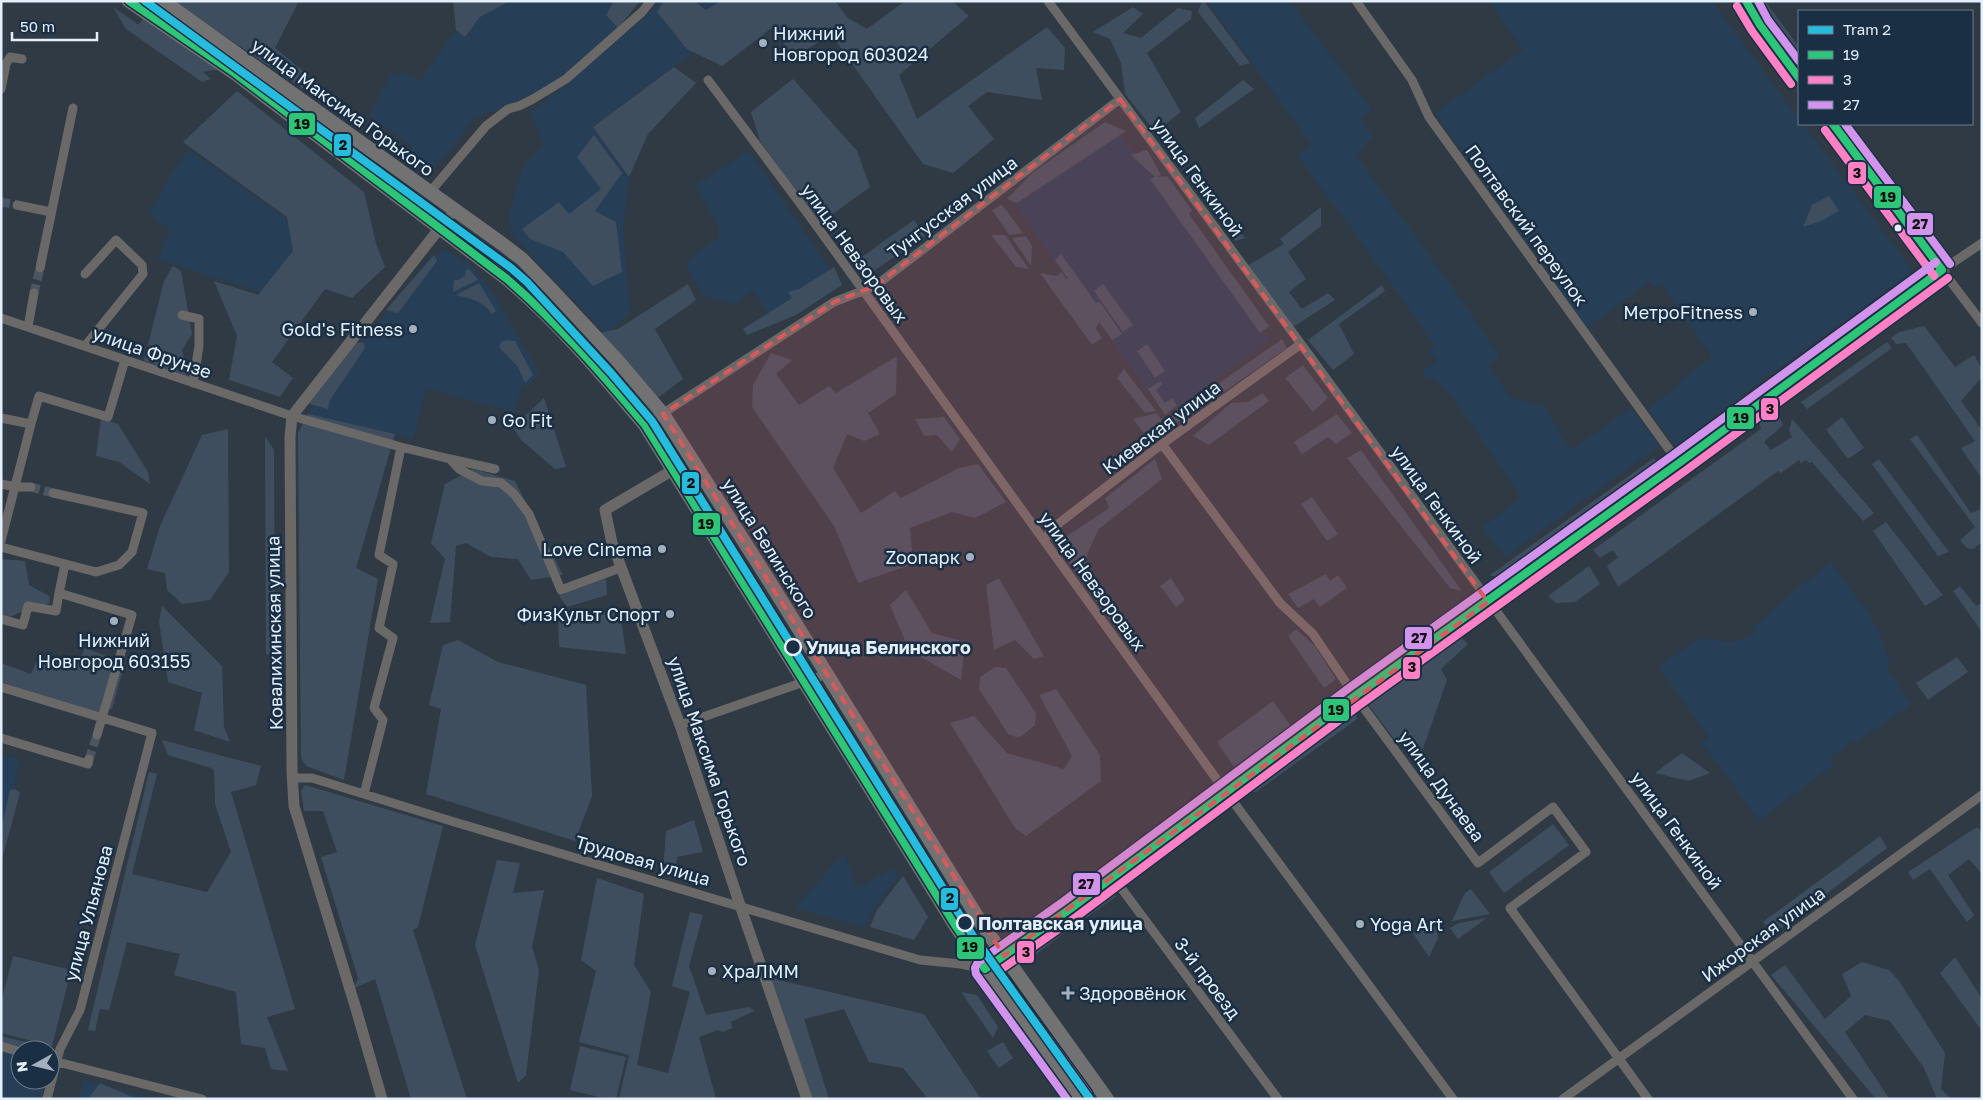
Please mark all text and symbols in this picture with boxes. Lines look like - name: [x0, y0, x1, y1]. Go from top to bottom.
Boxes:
- scale bar: [12, 10, 98, 42]
- legend: [1798, 10, 1973, 125]
- text: 50 m: [20, 17, 55, 35]
- text: Tram 2: [1843, 20, 1891, 38]
- place label: Нижний Новгород 603024: [773, 22, 929, 65]
- street label: улица Максима Горького: [247, 33, 439, 181]
- marker: Нижний Новгород 603024: [757, 37, 769, 49]
- text: 19: [1843, 45, 1859, 63]
- text: 3: [1843, 70, 1852, 88]
- text: 27: [1843, 95, 1860, 113]
- line badge: 19: [288, 112, 316, 136]
- street label: улица Генкиной: [1148, 114, 1248, 240]
- text: 19: [294, 115, 310, 132]
- line badge: 2: [333, 133, 352, 157]
- text: 2: [339, 136, 348, 153]
- street label: Полтавский переулок: [1461, 140, 1593, 310]
- street label: Тунгусская улица: [883, 151, 1021, 263]
- line badge: 3: [1847, 161, 1867, 185]
- text: 3: [1853, 164, 1861, 181]
- street label: улица Невзоровых: [797, 179, 913, 327]
- line badge: 19: [1873, 185, 1902, 209]
- text: 19: [1880, 188, 1896, 205]
- line badge: 27: [1906, 212, 1934, 236]
- text: 27: [1912, 215, 1928, 232]
- unlabelled marker: [1893, 223, 1903, 233]
- place label: МетроFitness: [1623, 301, 1743, 323]
- marker: МетроFitness: [1747, 306, 1759, 318]
- place label: Gold's Fitness: [282, 318, 403, 340]
- street label: улица Фрунзе: [90, 321, 214, 383]
- marker: Gold's Fitness: [407, 323, 419, 335]
- street label: Киевская улица: [1098, 376, 1224, 478]
- line badge: 3: [1760, 397, 1779, 421]
- text: 3: [1766, 400, 1774, 417]
- line badge: 19: [1726, 406, 1755, 430]
- place label: Go Fit: [502, 409, 553, 431]
- text: 19: [1733, 409, 1749, 426]
- marker: Go Fit: [486, 414, 498, 426]
- street label: улица Генкиной: [1387, 441, 1487, 567]
- line badge: 2: [681, 471, 700, 495]
- text: 2: [687, 474, 696, 491]
- street label: улица Белинского: [718, 474, 822, 622]
- street label: улица Невзоровых: [1035, 507, 1151, 655]
- line badge: 19: [692, 512, 721, 536]
- text: 19: [698, 515, 714, 532]
- street label: Ковалихинская улица: [261, 536, 287, 730]
- place label: Love Cinema: [542, 538, 652, 560]
- marker: Love Cinema: [656, 543, 668, 555]
- place label: Zooпарк: [886, 546, 960, 568]
- marker: Zooпарк: [964, 551, 976, 563]
- place label: ФизКульт Спорт: [517, 603, 660, 625]
- marker: ФизКульт Спорт: [664, 608, 676, 620]
- marker: Нижний Новгород 603155: [108, 615, 120, 627]
- line badge: 27: [1404, 626, 1433, 650]
- place label: Нижний Новгород 603155: [38, 629, 190, 672]
- text: 27: [1411, 629, 1427, 646]
- place label: Улица Белинского: [806, 636, 971, 658]
- marker: Улица Белинского: [784, 638, 802, 656]
- street label: улица Максима Горького: [664, 653, 756, 869]
- line badge: 3: [1402, 656, 1421, 680]
- text: 3: [1408, 658, 1416, 675]
- line badge: 19: [1322, 698, 1350, 722]
- text: 19: [1328, 701, 1344, 718]
- street label: улица Дунаева: [1394, 726, 1490, 846]
- street label: улица Генкиной: [1627, 767, 1727, 893]
- street label: Трудовая улица: [573, 830, 713, 890]
- street label: улица Ульянова: [59, 842, 117, 984]
- line badge: 27: [1072, 872, 1101, 896]
- text: 27: [1078, 875, 1094, 892]
- street label: Ижорская улица: [1697, 882, 1829, 986]
- line badge: 2: [940, 887, 959, 911]
- text: 2: [946, 889, 955, 906]
- place label: Полтавская улица: [978, 912, 1143, 934]
- place label: Yoga Art: [1370, 913, 1443, 935]
- marker: Полтавская улица: [956, 914, 974, 932]
- marker: Yoga Art: [1354, 918, 1366, 930]
- street label: 3-й проезд: [1170, 933, 1246, 1023]
- line badge: 19: [956, 936, 985, 960]
- text: 19: [962, 938, 978, 955]
- line badge: 3: [1016, 940, 1035, 964]
- text: 3: [1022, 943, 1030, 960]
- place label: ХраЛММ: [722, 960, 799, 982]
- marker: ХраЛММ: [706, 965, 718, 977]
- place label: Здоровёнок: [1079, 982, 1187, 1004]
- marker: Здоровёнок: [1061, 986, 1075, 1000]
- north arrow: [10, 1040, 60, 1090]
- text: N: [12, 1060, 31, 1073]

